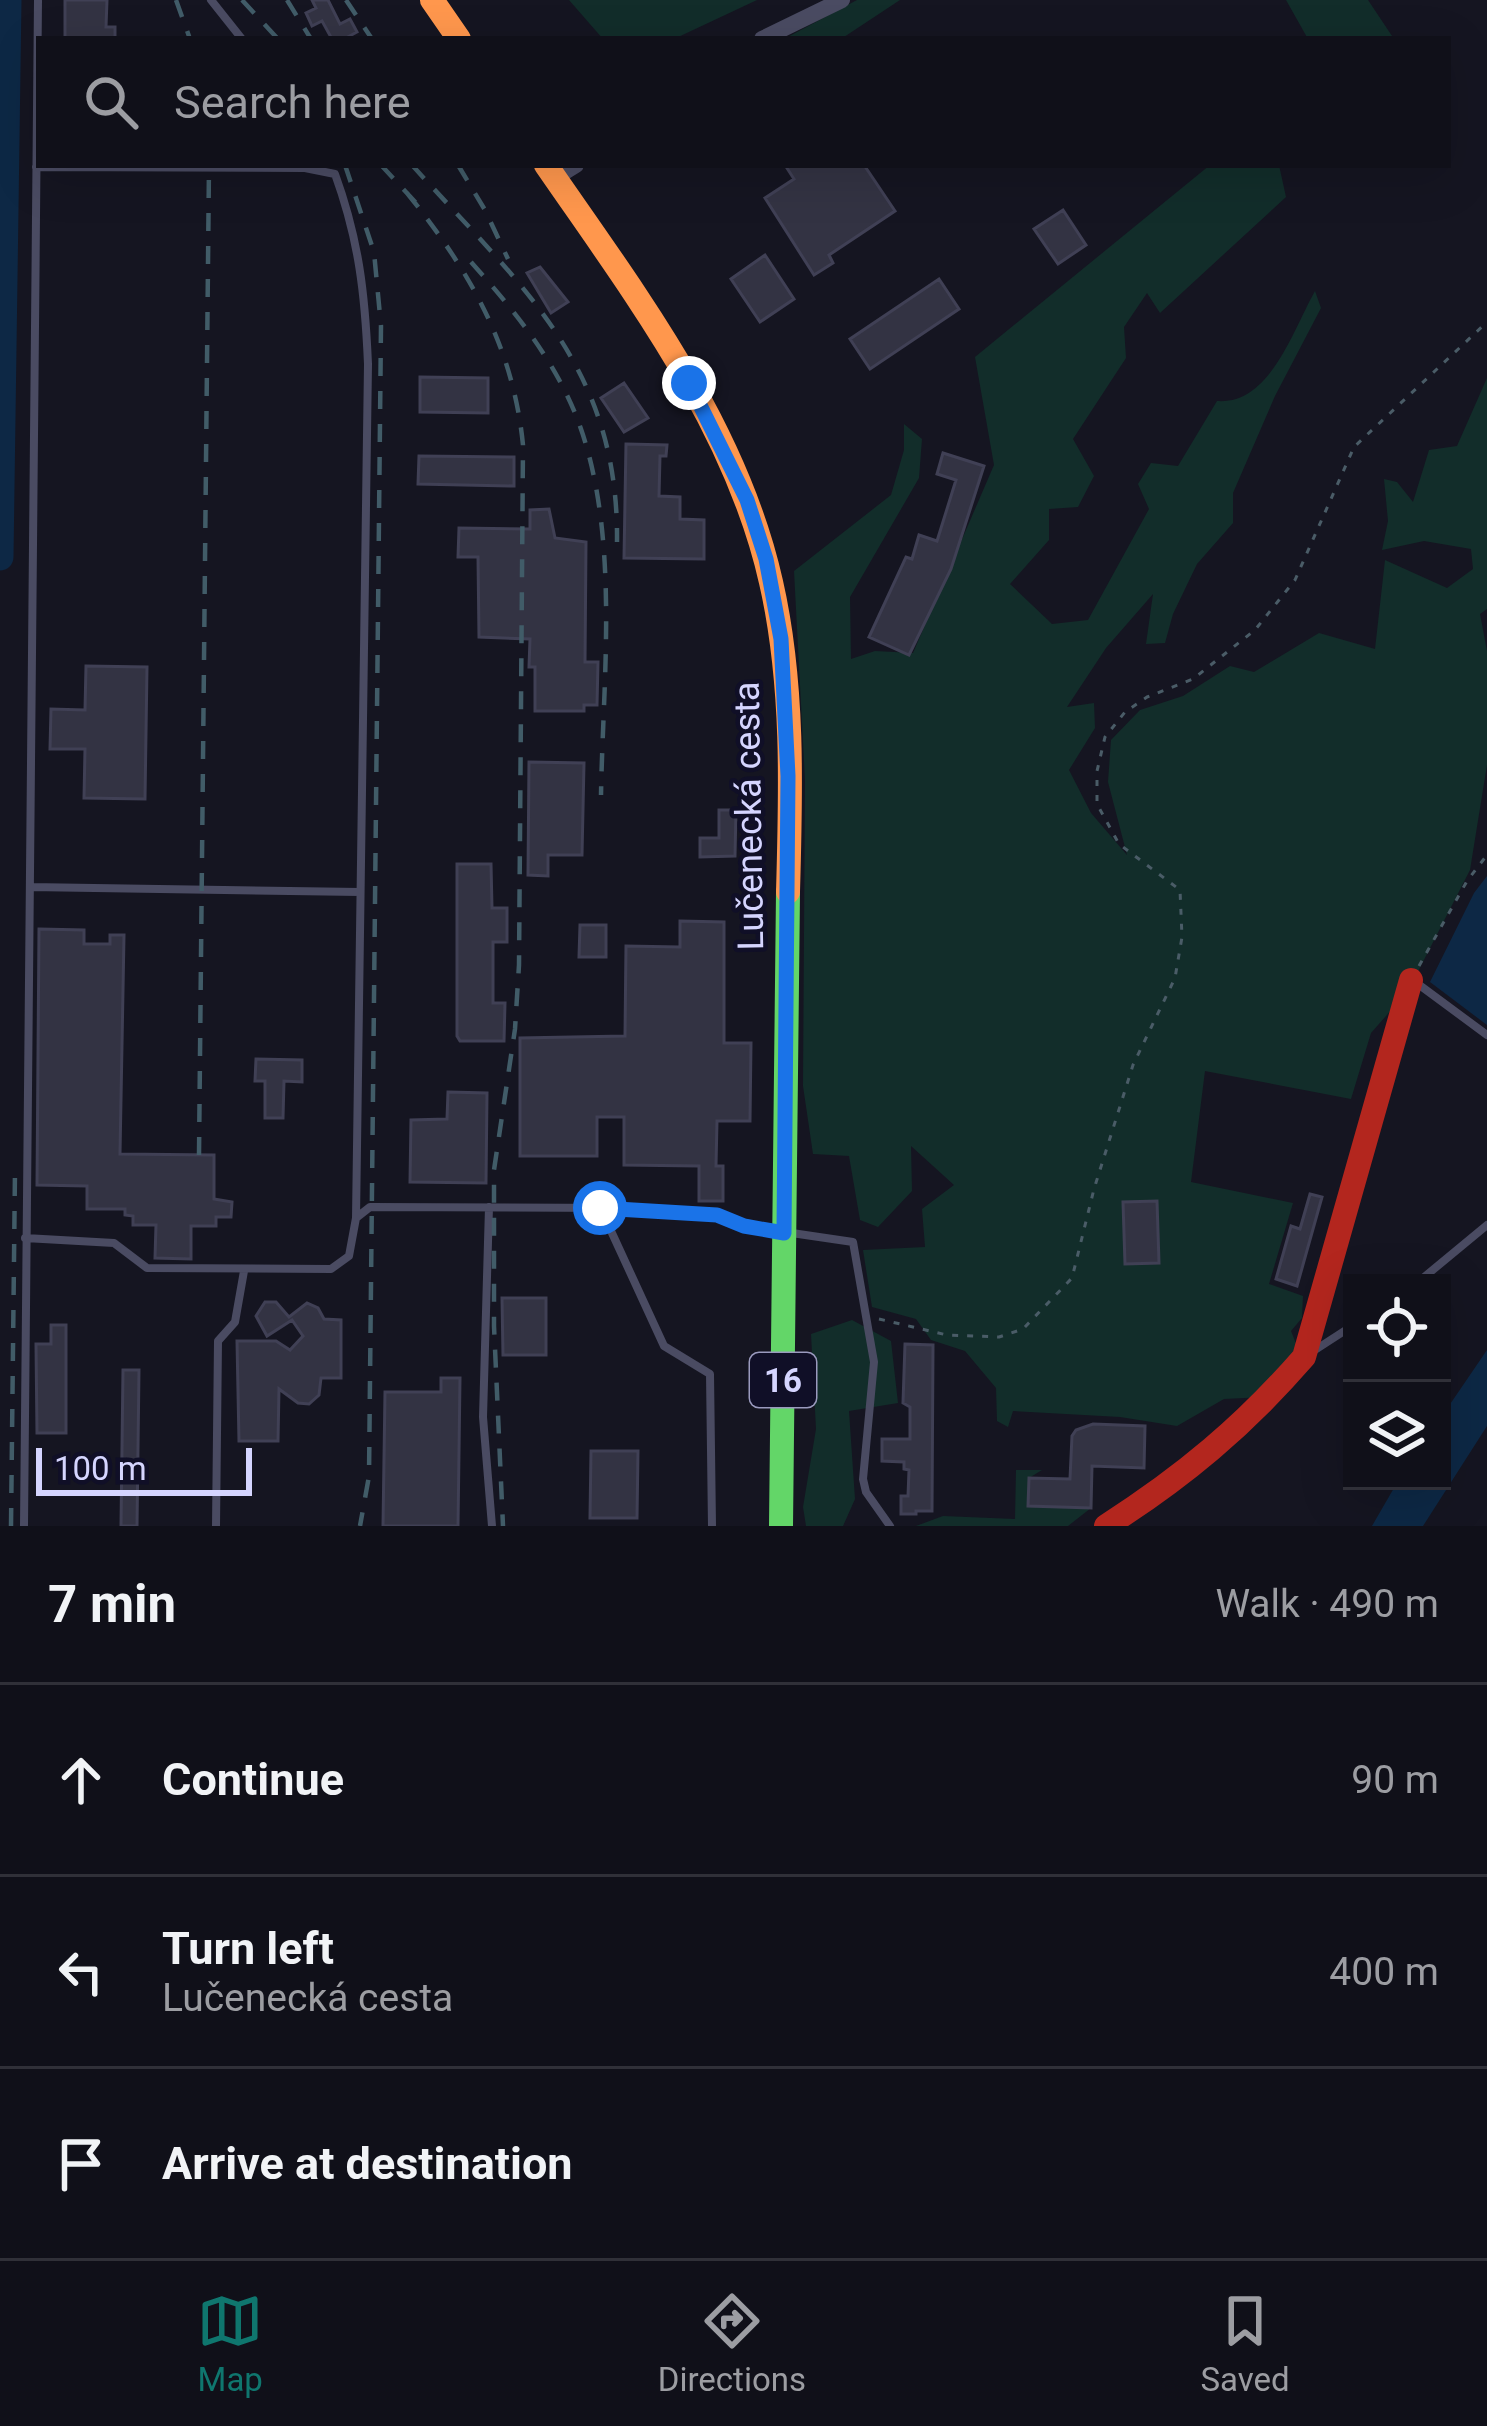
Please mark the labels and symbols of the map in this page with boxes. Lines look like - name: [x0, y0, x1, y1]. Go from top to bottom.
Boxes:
- route end: [662, 356, 716, 410]
- street label: Lučenecká cesta: [726, 681, 772, 951]
- route start: [573, 1181, 627, 1235]
- road number: 16: [750, 1353, 816, 1407]
- scale bar: [36, 1442, 252, 1495]

